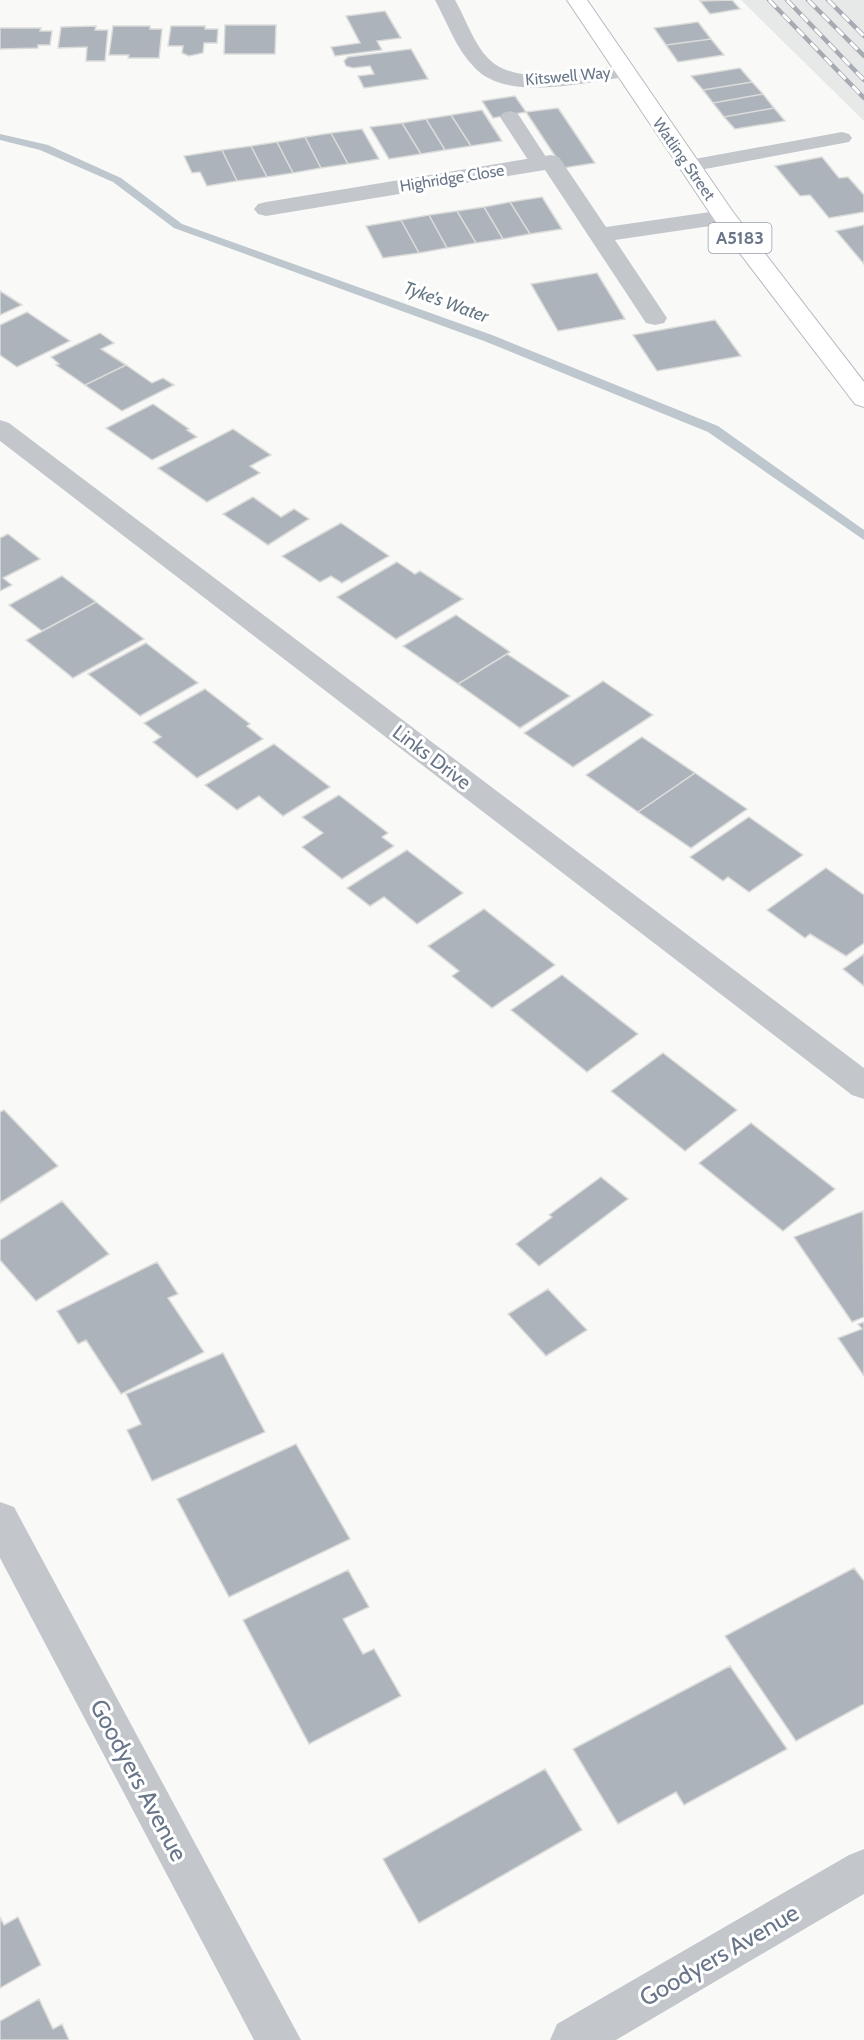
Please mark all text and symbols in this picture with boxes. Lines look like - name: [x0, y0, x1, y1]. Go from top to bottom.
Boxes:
- street label: Kitswell Way: [525, 63, 611, 89]
- street label: Watling Street: [649, 114, 720, 204]
- street label: Highridge Close: [398, 160, 506, 196]
- road number: A5183: [708, 223, 771, 253]
- water label: Tyke's Water: [400, 276, 493, 328]
- street label: Links Drive: [388, 720, 476, 794]
- street label: Goodyers Avenue: [84, 1694, 194, 1866]
- street label: Goodyers Avenue: [634, 1898, 804, 2012]

